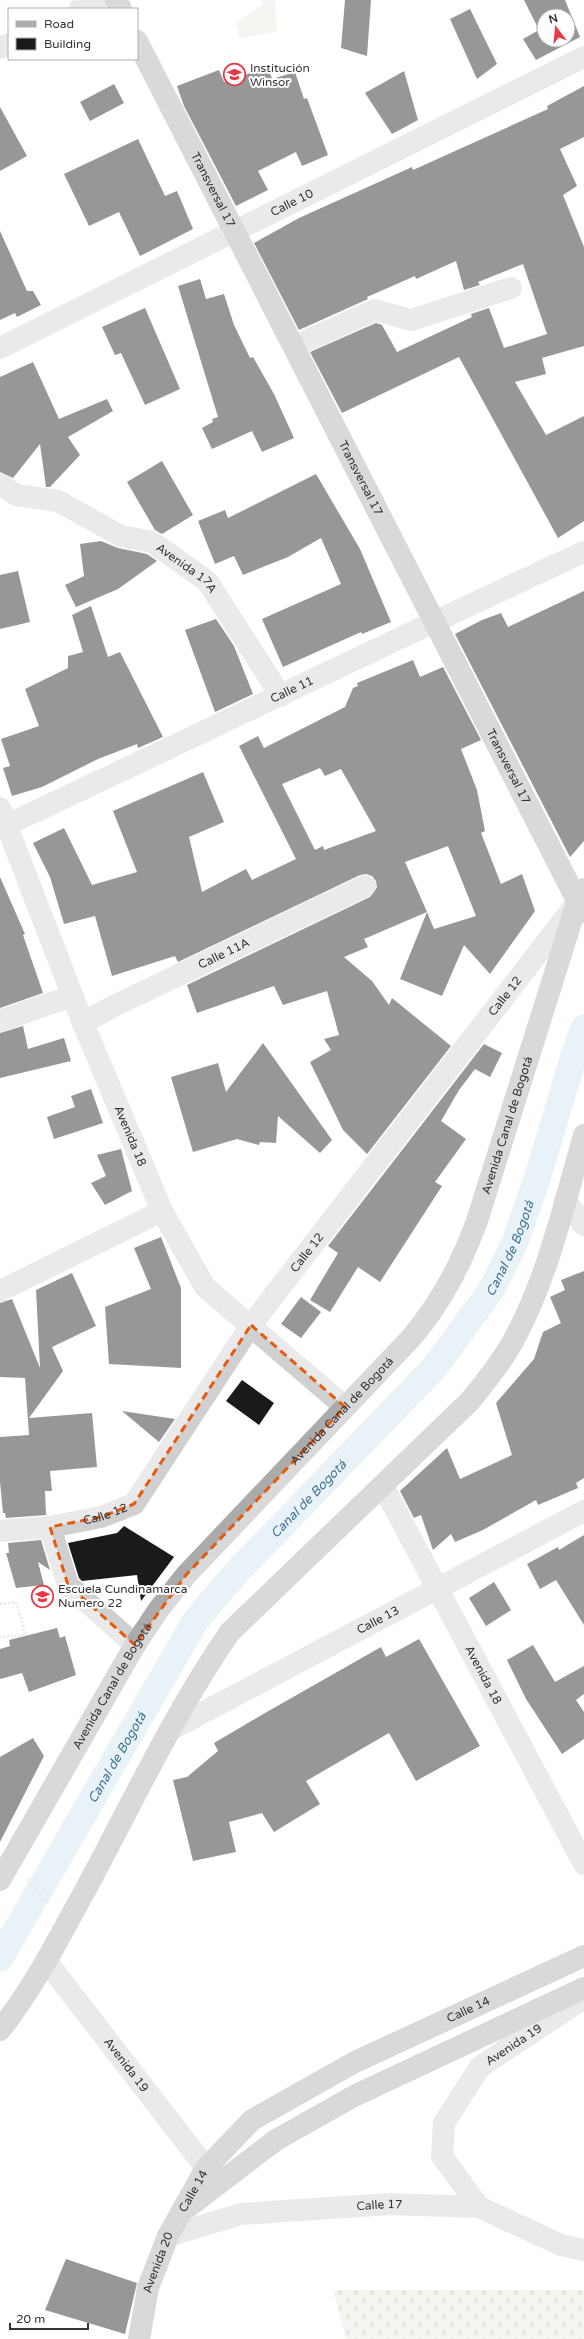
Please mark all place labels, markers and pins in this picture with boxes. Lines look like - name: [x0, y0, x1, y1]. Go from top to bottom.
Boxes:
- place label: Institución Winsor: [250, 61, 310, 89]
- school or university icon: Institución Winsor: [221, 62, 247, 88]
- place label: Escuela Cundinamarca Numero 22: [58, 1582, 187, 1610]
- school or university icon: Escuela Cundinamarca Numero 22: [29, 1583, 55, 1609]

